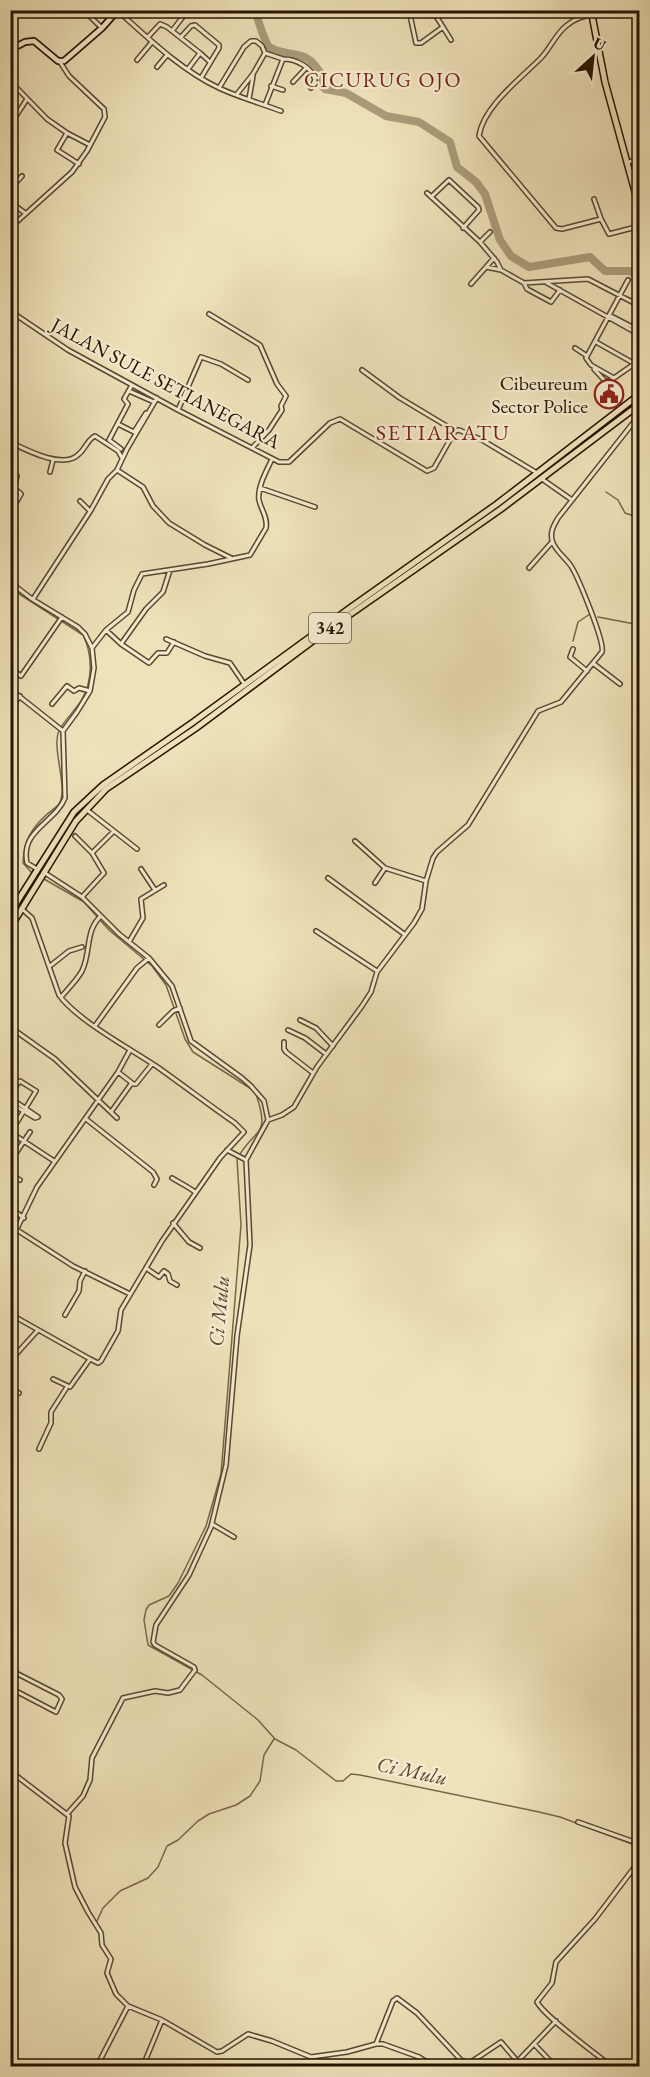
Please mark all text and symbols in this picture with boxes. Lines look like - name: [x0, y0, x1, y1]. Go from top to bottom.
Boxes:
- north arrow: [563, 27, 623, 87]
- text: U: [590, 32, 610, 56]
- district label: CICURUG OJO: [304, 66, 462, 93]
- street label: JALAN SULE SETIANEGARA: [45, 310, 285, 455]
- place label: Cibeureum Sector Police: [491, 370, 588, 419]
- public building icon: Cibeureum Sector Police: [593, 378, 625, 410]
- district label: SETIARATU: [376, 418, 510, 447]
- road number: 342: [309, 613, 351, 643]
- water label: Ci Mulu: [202, 1274, 235, 1348]
- water label: Ci Mulu: [374, 1750, 450, 1791]

